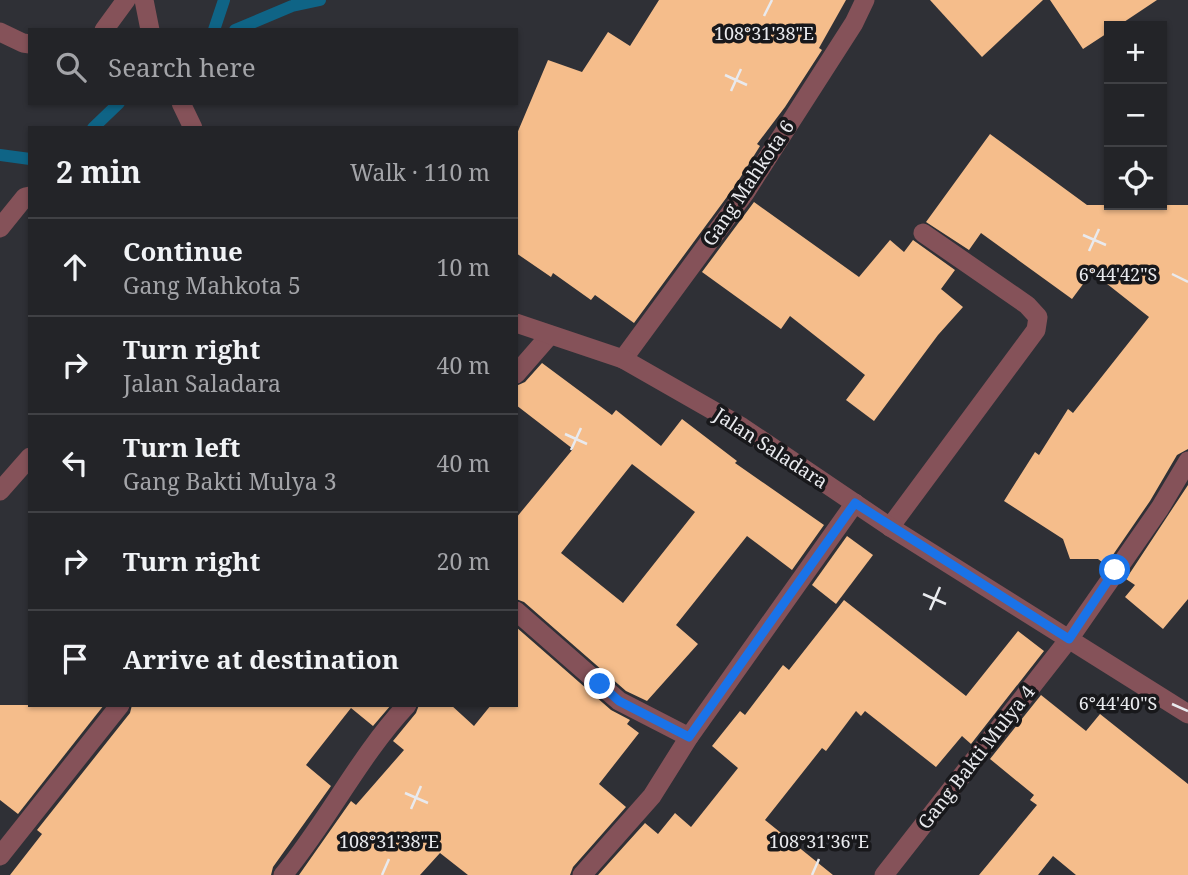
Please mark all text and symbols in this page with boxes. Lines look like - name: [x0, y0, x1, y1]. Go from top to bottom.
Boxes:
- text: 108°31'38"E: [714, 21, 814, 45]
- map controls: [1104, 21, 1167, 210]
- button: +: [1104, 21, 1167, 84]
- search box: [28, 28, 518, 105]
- icon: search: [52, 48, 90, 86]
- text: Search here: [108, 49, 256, 85]
- button: −: [1104, 84, 1167, 147]
- street label: Gang Mahkota 6: [696, 115, 800, 251]
- button: locate: [1104, 147, 1167, 210]
- text: 2 min: [56, 151, 141, 192]
- text: Walk · 110 m: [350, 156, 490, 188]
- text: Continue: [123, 233, 243, 269]
- icon: ahead: [56, 248, 94, 286]
- text: 10 m: [437, 251, 490, 283]
- text: 6°44'42"S: [1079, 262, 1157, 286]
- text: Gang Mahkota 5: [123, 269, 301, 301]
- text: Turn right: [123, 331, 260, 367]
- icon: right: [56, 346, 94, 384]
- text: 40 m: [437, 349, 490, 381]
- text: Jalan Saladara: [123, 367, 281, 399]
- street label: Jalan Saladara: [708, 401, 833, 494]
- text: Turn left: [123, 429, 240, 465]
- icon: left: [56, 444, 94, 482]
- text: 40 m: [437, 447, 490, 479]
- text: Gang Bakti Mulya 3: [123, 465, 337, 497]
- icon: right: [56, 542, 94, 580]
- text: Turn right: [123, 543, 260, 579]
- text: 20 m: [437, 545, 490, 577]
- route start: [1099, 554, 1130, 585]
- icon: arrive: [56, 640, 94, 678]
- text: Arrive at destination: [123, 641, 399, 677]
- route end: [584, 668, 615, 699]
- street label: Gang Bakti Mulya 4: [911, 679, 1041, 835]
- text: 6°44'40"S: [1079, 691, 1157, 715]
- text: 108°31'38"E: [339, 829, 439, 853]
- text: 108°31'36"E: [769, 829, 869, 853]

